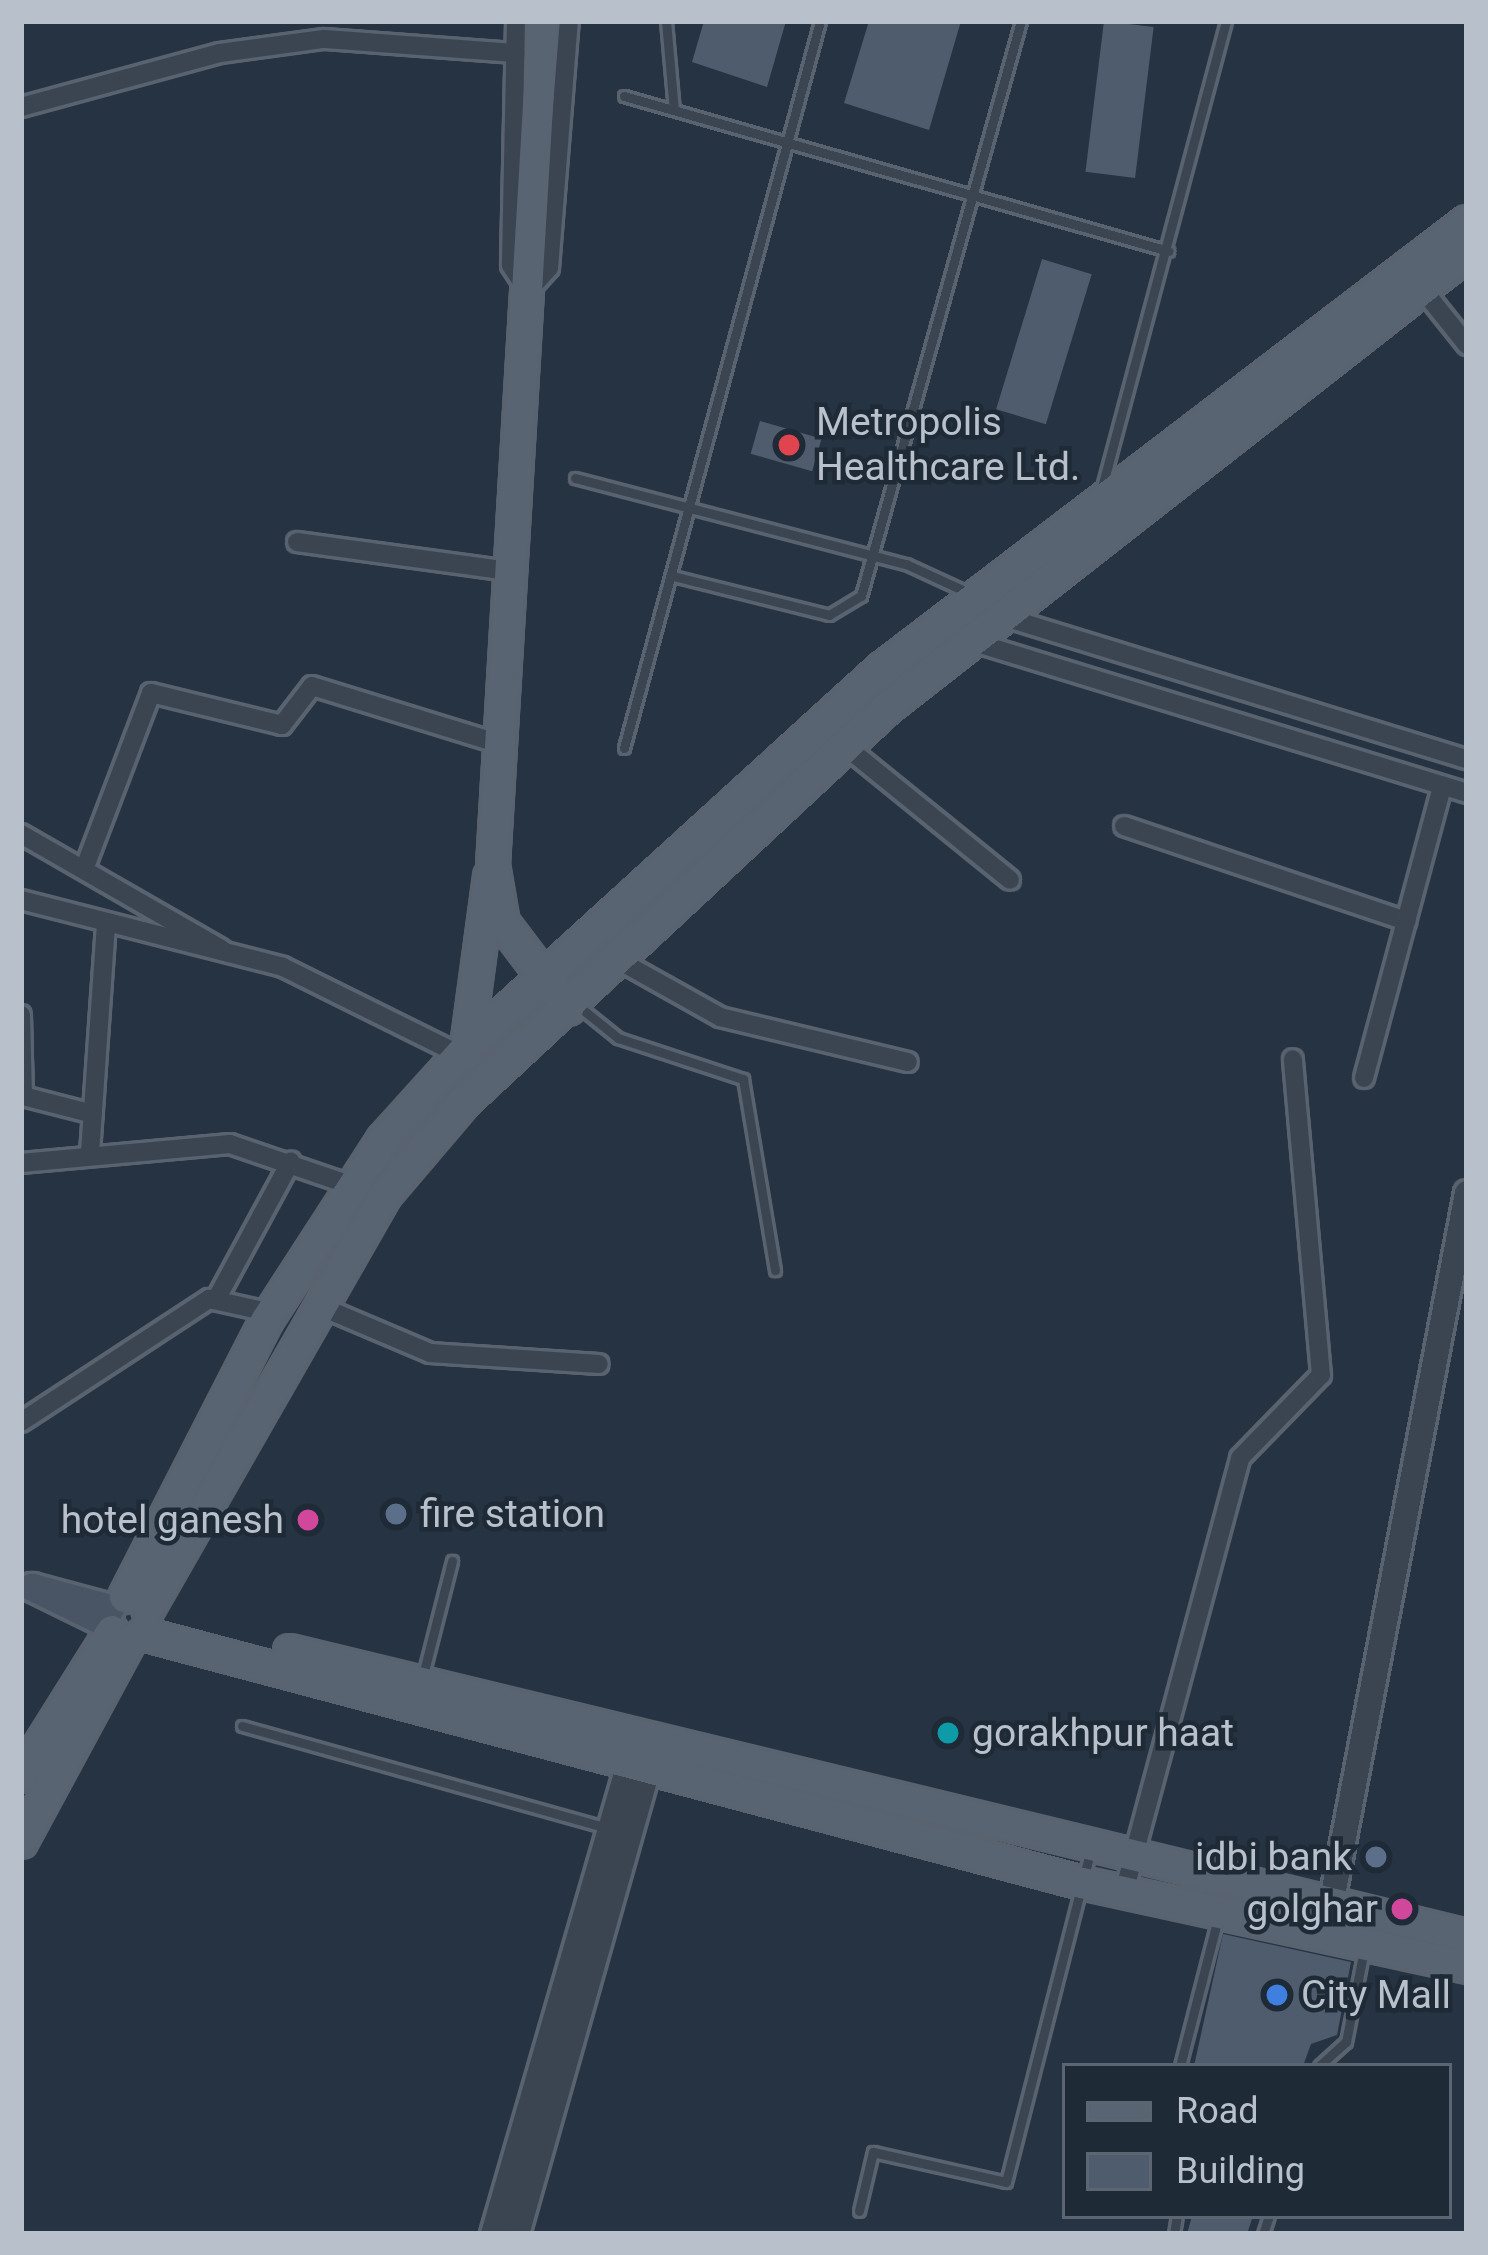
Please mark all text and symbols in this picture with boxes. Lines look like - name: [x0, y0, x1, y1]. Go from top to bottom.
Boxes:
- place label: Metropolis Healthcare Ltd.: [816, 400, 1080, 491]
- marker: Metropolis Healthcare Ltd.: [773, 429, 805, 461]
- place label: fire station: [420, 1491, 605, 1537]
- place label: hotel ganesh: [61, 1497, 284, 1543]
- marker: fire station: [383, 1501, 409, 1527]
- marker: hotel ganesh: [295, 1507, 321, 1533]
- place label: gorakhpur haat: [972, 1710, 1234, 1756]
- marker: gorakhpur haat: [935, 1720, 961, 1746]
- place label: idbi bank: [1195, 1834, 1352, 1880]
- marker: idbi bank: [1363, 1844, 1389, 1870]
- place label: golghar: [1247, 1886, 1378, 1932]
- marker: golghar: [1389, 1896, 1415, 1922]
- place label: City Mall: [1301, 1972, 1451, 2018]
- marker: City Mall: [1264, 1982, 1290, 2008]
- legend: [1062, 2063, 1452, 2219]
- text: Road: [1176, 2090, 1259, 2132]
- text: Building: [1176, 2150, 1305, 2192]

